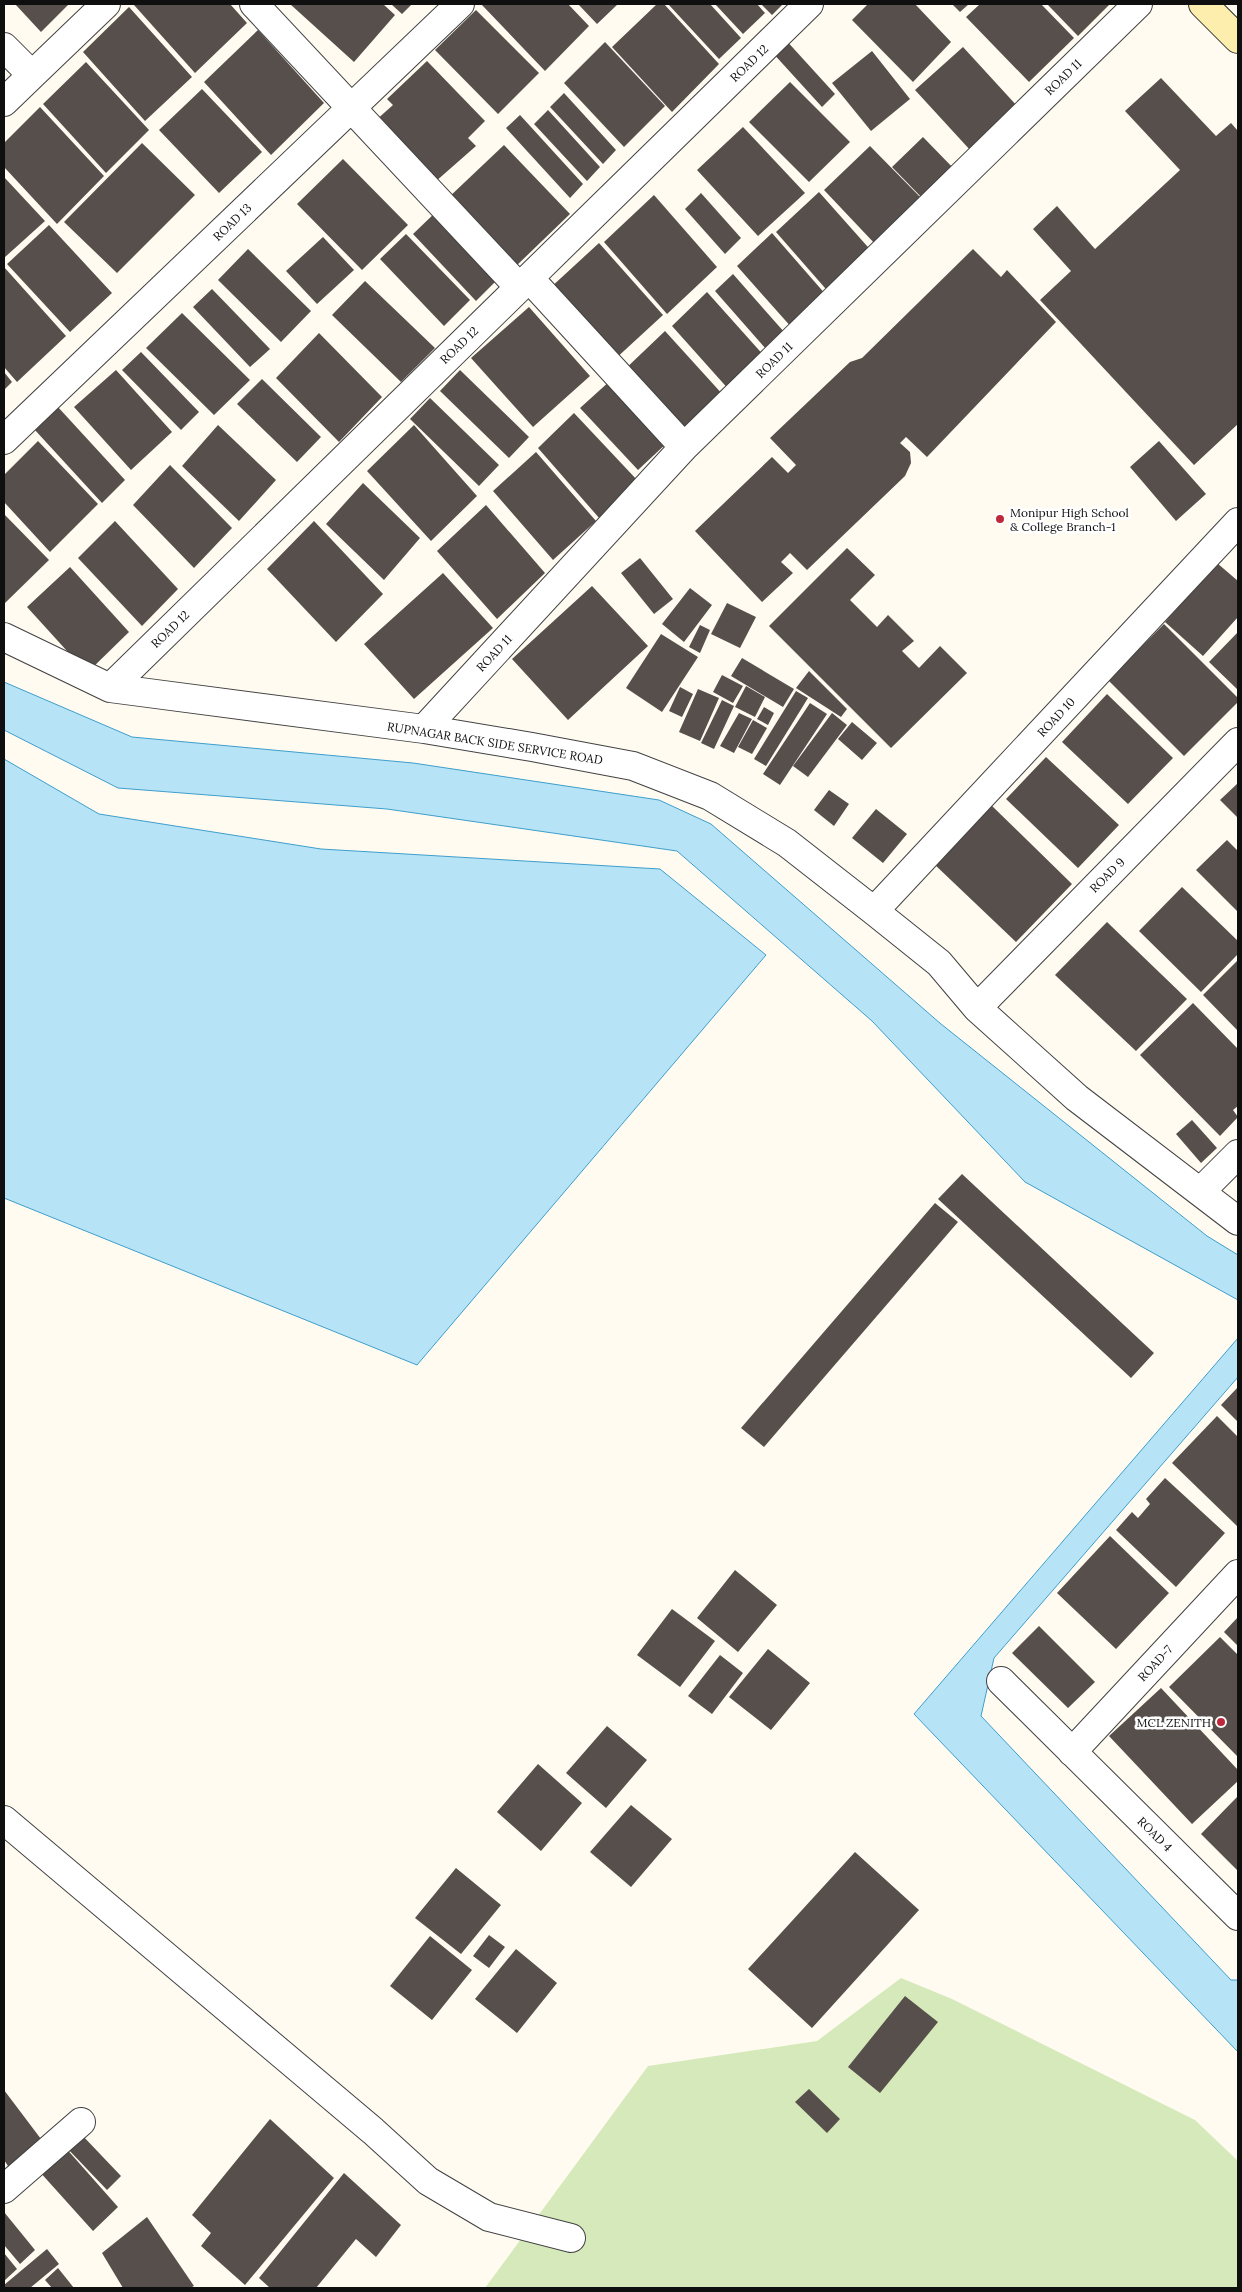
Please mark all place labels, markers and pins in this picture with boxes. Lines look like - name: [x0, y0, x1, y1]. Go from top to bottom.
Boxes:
- place label: Monipur High School & College Branch-1: [1010, 505, 1129, 534]
- marker: Monipur High School & College Branch-1: [994, 513, 1006, 525]
- place label: MCL ZENITH: [1137, 1715, 1211, 1730]
- marker: MCL ZENITH: [1215, 1716, 1227, 1728]

